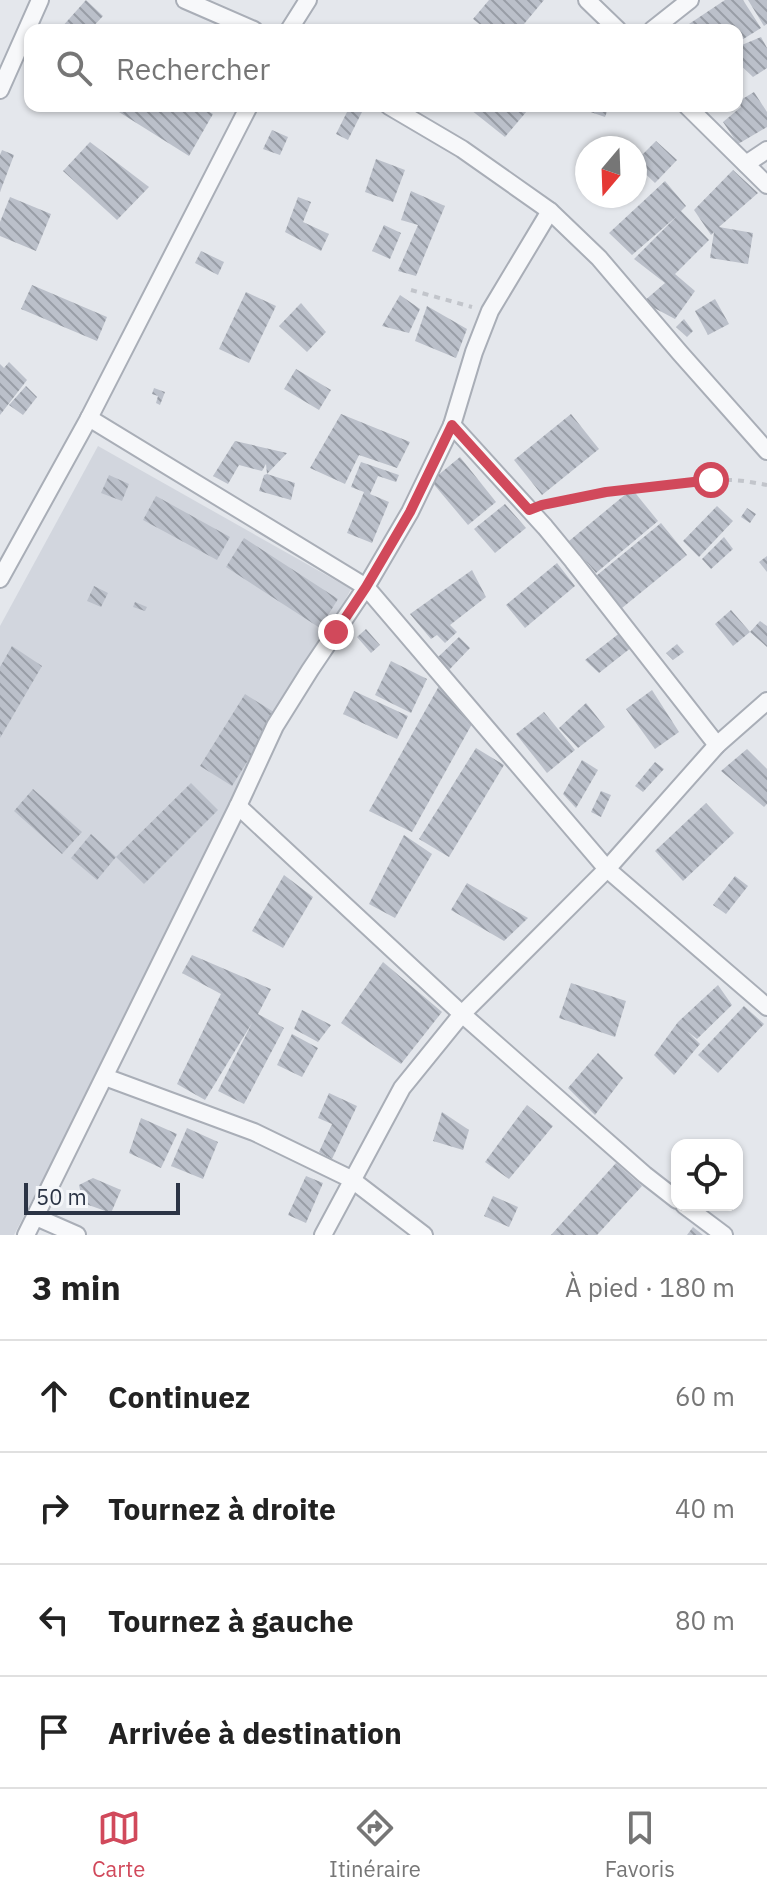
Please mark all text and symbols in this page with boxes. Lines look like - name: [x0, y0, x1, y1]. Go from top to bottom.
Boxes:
- search box: [24, 24, 743, 112]
- icon: search: [52, 46, 96, 90]
- text: Rechercher: [116, 49, 270, 88]
- north arrow: [575, 136, 647, 208]
- route start: [693, 462, 729, 498]
- route end: [318, 614, 354, 650]
- map controls: [671, 1139, 743, 1211]
- button: locate: [671, 1139, 743, 1211]
- scale bar: [24, 1179, 180, 1215]
- text: 50 m: [36, 1182, 87, 1211]
- text: 3 min: [32, 1265, 121, 1309]
- text: À pied · 180 m: [565, 1270, 735, 1304]
- icon: ahead: [32, 1374, 76, 1418]
- text: Continuez: [108, 1377, 250, 1416]
- text: 60 m: [675, 1379, 735, 1413]
- icon: right: [32, 1486, 76, 1530]
- text: Tournez à droite: [108, 1489, 336, 1528]
- text: 40 m: [675, 1491, 735, 1525]
- icon: left: [32, 1598, 76, 1642]
- text: Tournez à gauche: [108, 1601, 354, 1640]
- text: 80 m: [675, 1603, 735, 1637]
- icon: arrive: [32, 1710, 76, 1754]
- text: Arrivée à destination: [108, 1713, 402, 1752]
- tab: Carte: [92, 1806, 145, 1883]
- tab: Itinéraire: [329, 1806, 421, 1883]
- tab: Favoris: [605, 1806, 675, 1883]

